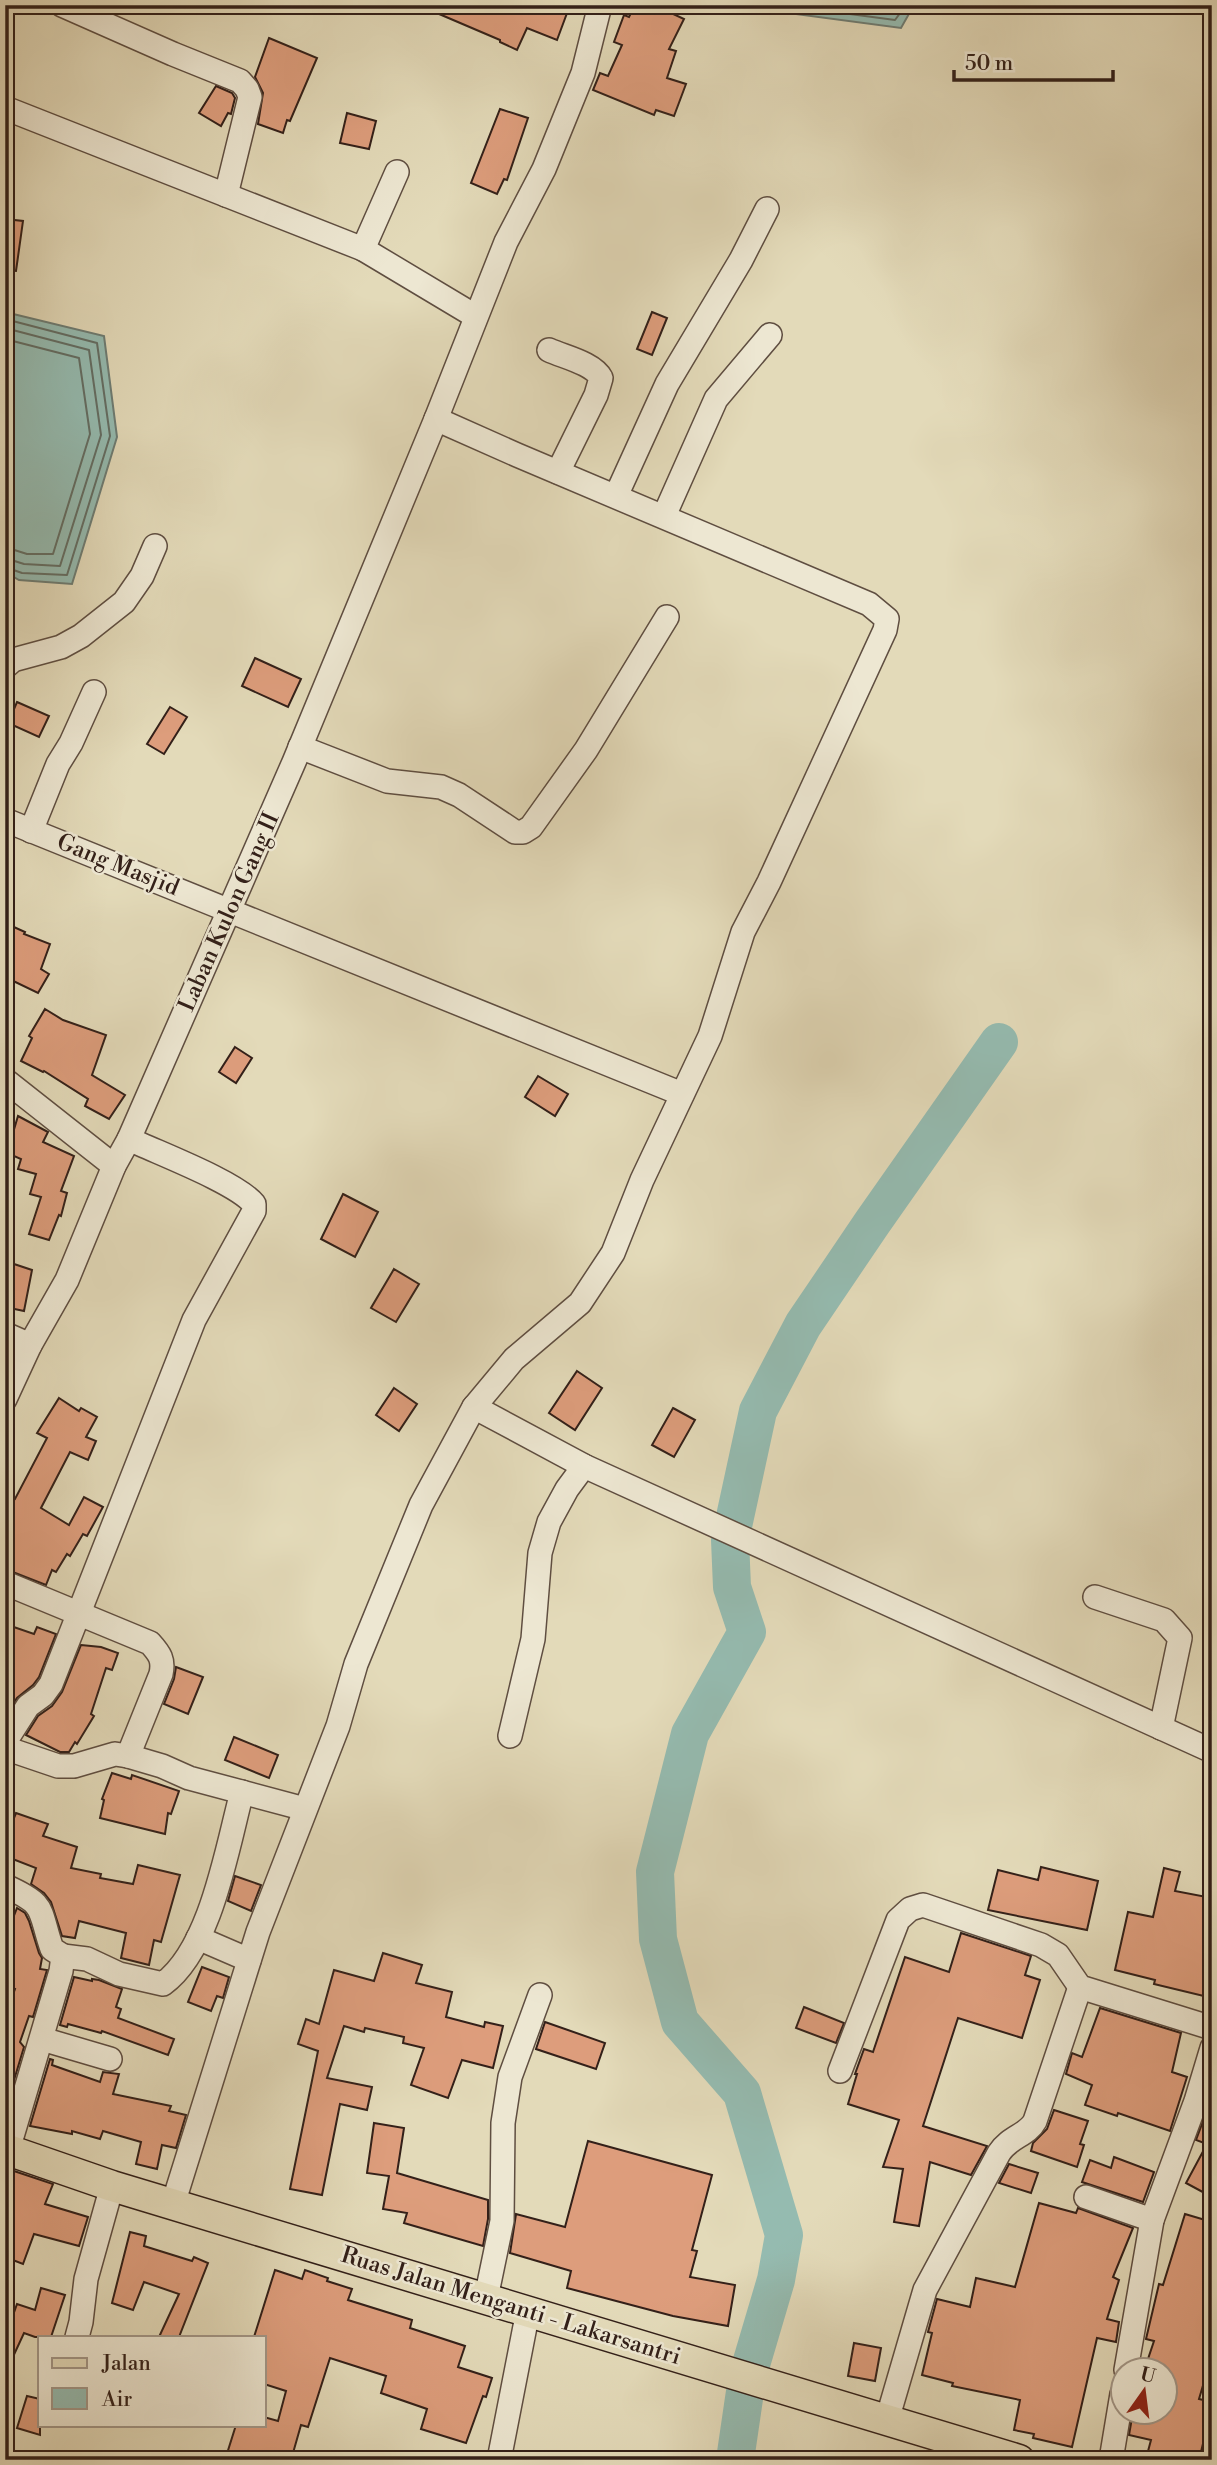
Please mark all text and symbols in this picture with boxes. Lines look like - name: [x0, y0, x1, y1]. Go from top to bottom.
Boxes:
- scale bar: [954, 38, 1114, 82]
- text: 50 m: [965, 51, 1013, 77]
- street label: Laban Kulon Gang II: [173, 808, 286, 1016]
- street label: Gang Masjid: [53, 828, 183, 902]
- street label: Ruas Jalan Menganti - Lakarsantri: [338, 2241, 684, 2371]
- legend: [38, 2336, 266, 2426]
- text: Jalan: [101, 2351, 151, 2377]
- north arrow: [1108, 2356, 1178, 2426]
- text: U: [1138, 2362, 1158, 2389]
- text: Air: [101, 2387, 132, 2413]

